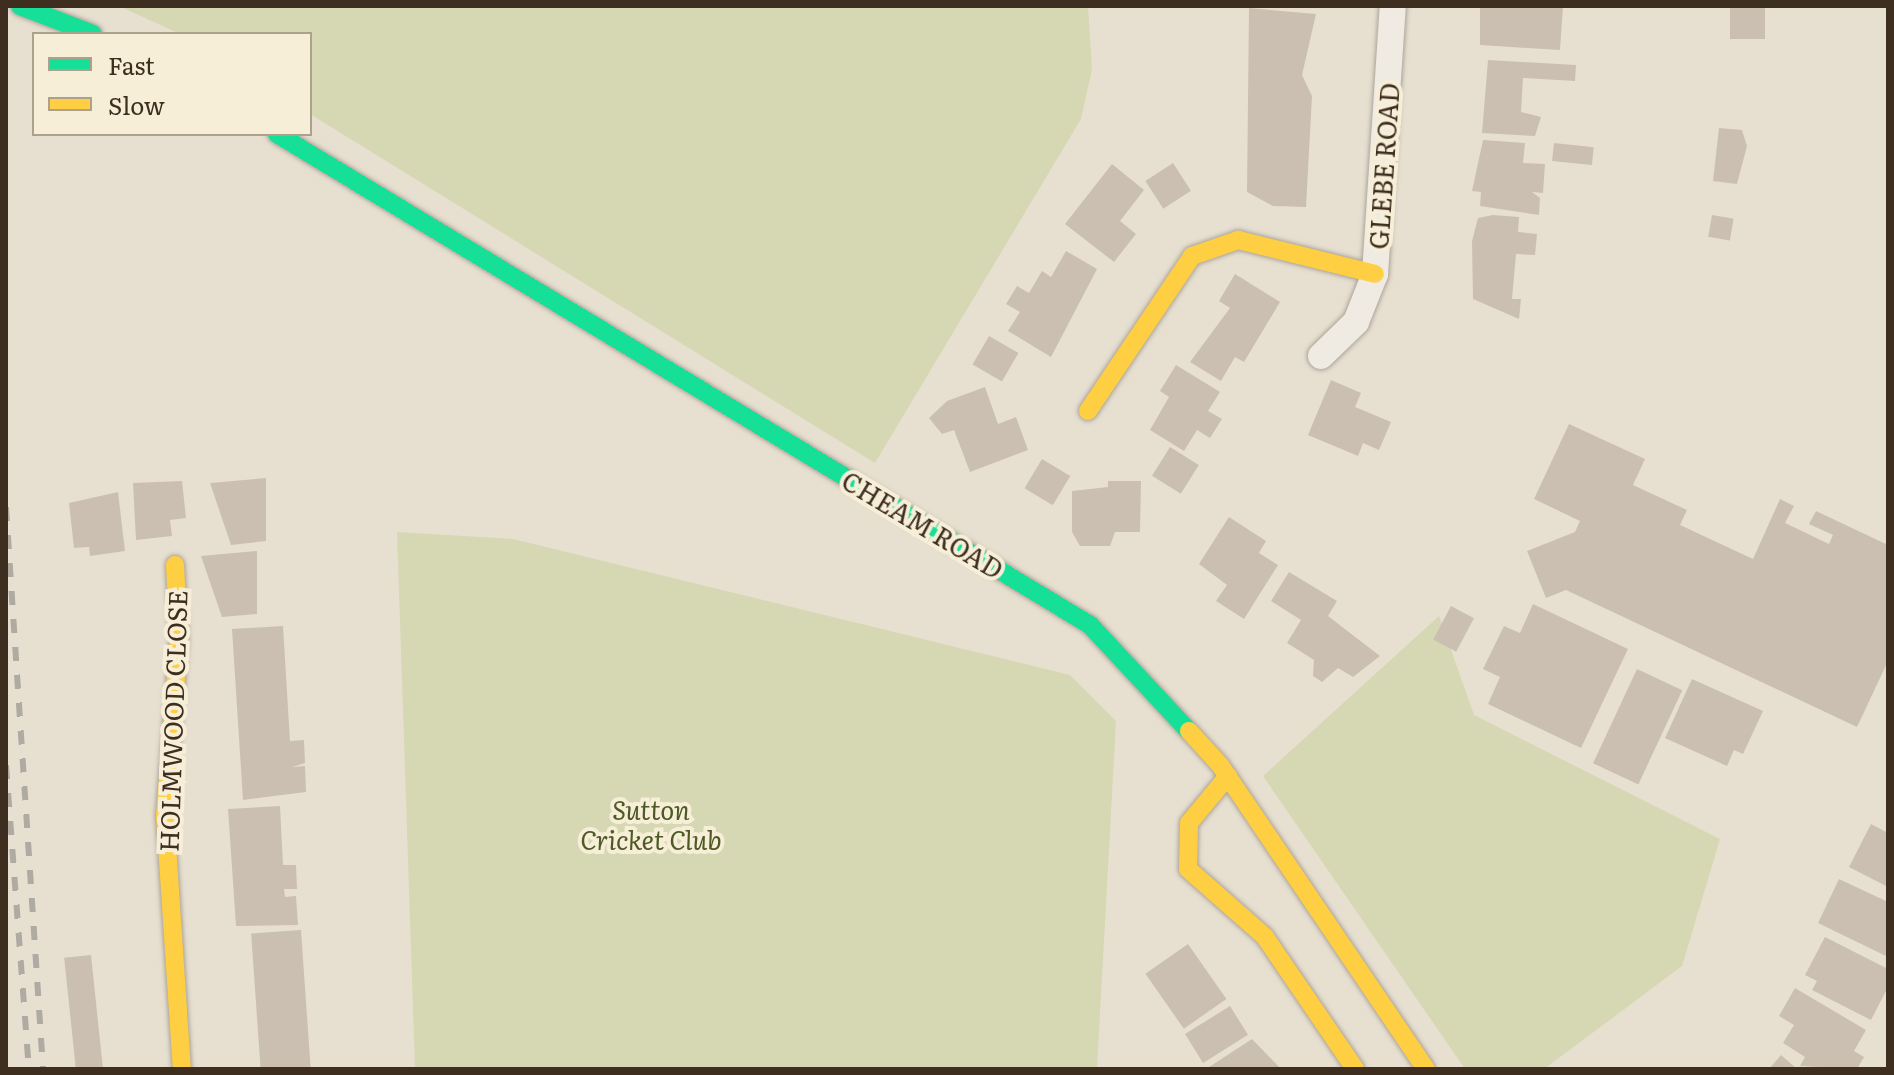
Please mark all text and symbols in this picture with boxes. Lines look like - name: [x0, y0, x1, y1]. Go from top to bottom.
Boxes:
- legend: [32, 32, 312, 136]
- text: Fast: [108, 47, 155, 82]
- street label: GLEBE ROAD: [1362, 82, 1404, 250]
- text: Slow: [108, 87, 165, 122]
- street label: CHEAM ROAD: [837, 464, 1009, 584]
- street label: HOLMWOOD CLOSE: [152, 590, 192, 852]
- park label: Sutton Cricket Club: [580, 793, 722, 854]

